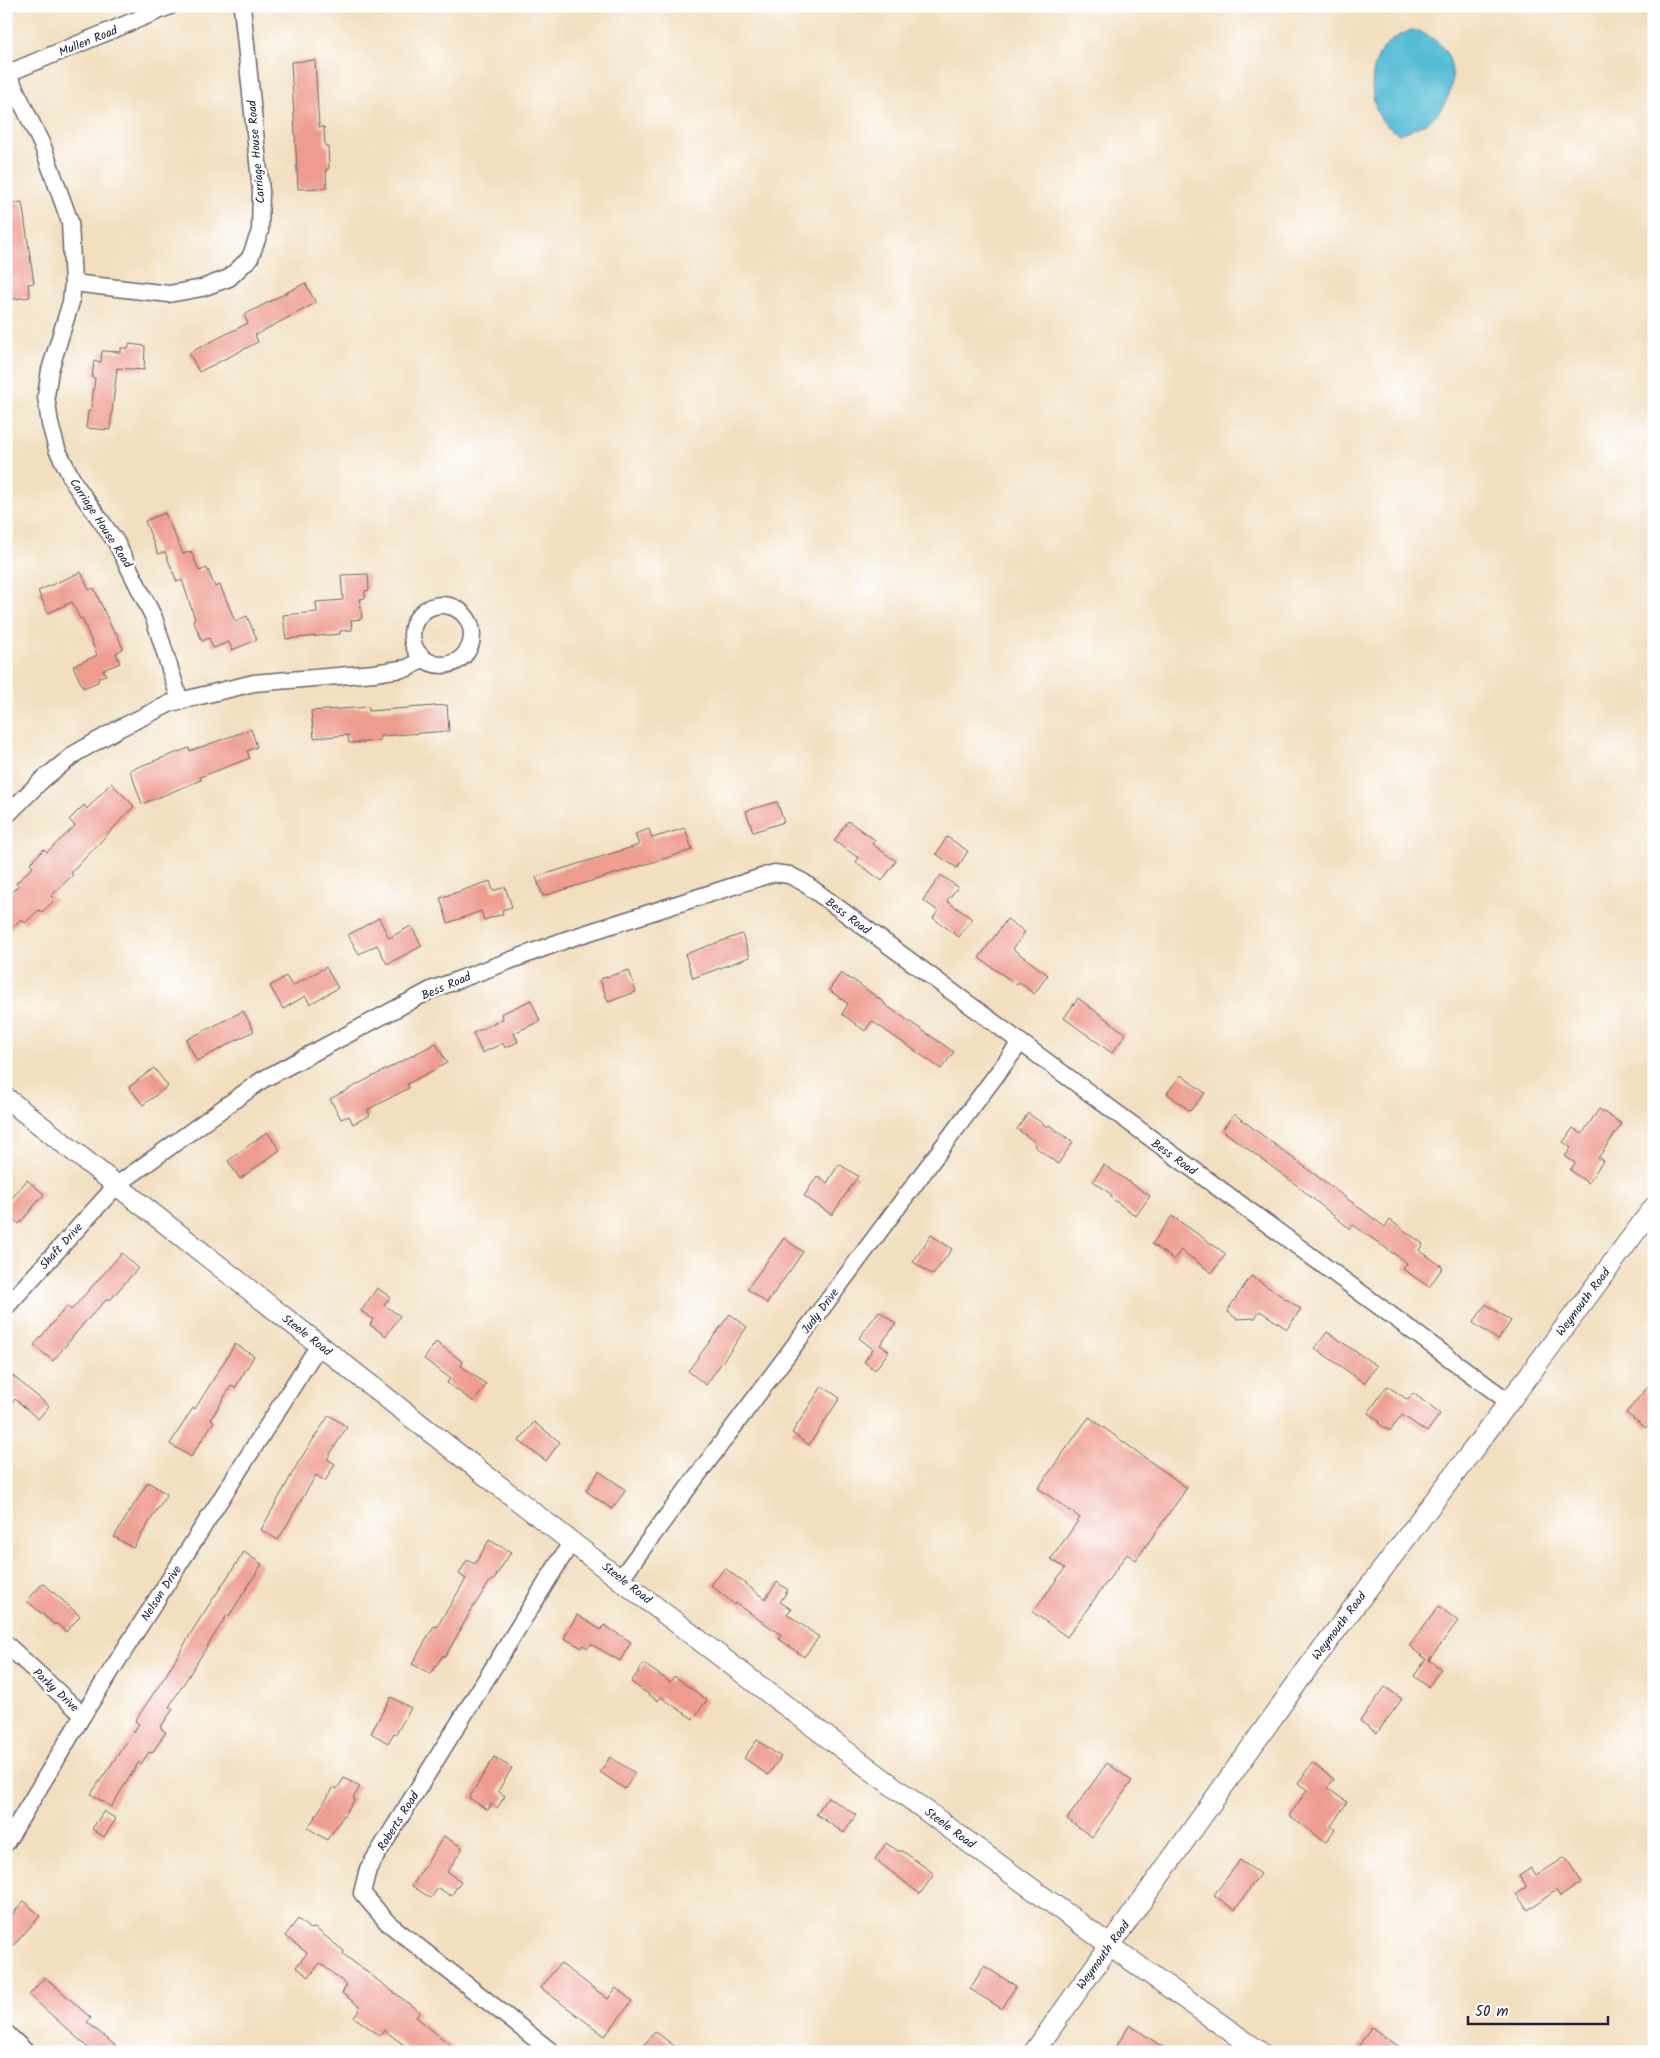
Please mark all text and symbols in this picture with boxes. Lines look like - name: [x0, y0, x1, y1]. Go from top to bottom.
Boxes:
- street label: Mullen Road: [56, 21, 121, 62]
- street label: Carriage House Road: [242, 98, 270, 204]
- street label: Carriage House Road: [64, 475, 137, 573]
- street label: Bess Road: [821, 893, 875, 940]
- street label: Bess Road: [418, 967, 475, 1005]
- street label: Bess Road: [1147, 1134, 1201, 1181]
- street label: Shaft Drive: [35, 1218, 88, 1274]
- street label: Weymouth Road: [1551, 1263, 1616, 1340]
- street label: Judy Drive: [797, 1284, 844, 1338]
- street label: Steele Road: [278, 1310, 337, 1362]
- street label: Steele Road: [598, 1558, 657, 1610]
- street label: Nelson Drive: [136, 1561, 187, 1625]
- street label: Weymouth Road: [1307, 1587, 1372, 1664]
- street label: Parky Drive: [28, 1664, 83, 1717]
- street label: Roberts Road: [373, 1787, 425, 1855]
- street label: Steele Road: [920, 1803, 980, 1854]
- street label: Weymouth Road: [1072, 1916, 1136, 1994]
- scale bar: [1468, 1993, 1608, 2025]
- text: 50 m: [1475, 2000, 1509, 2024]

